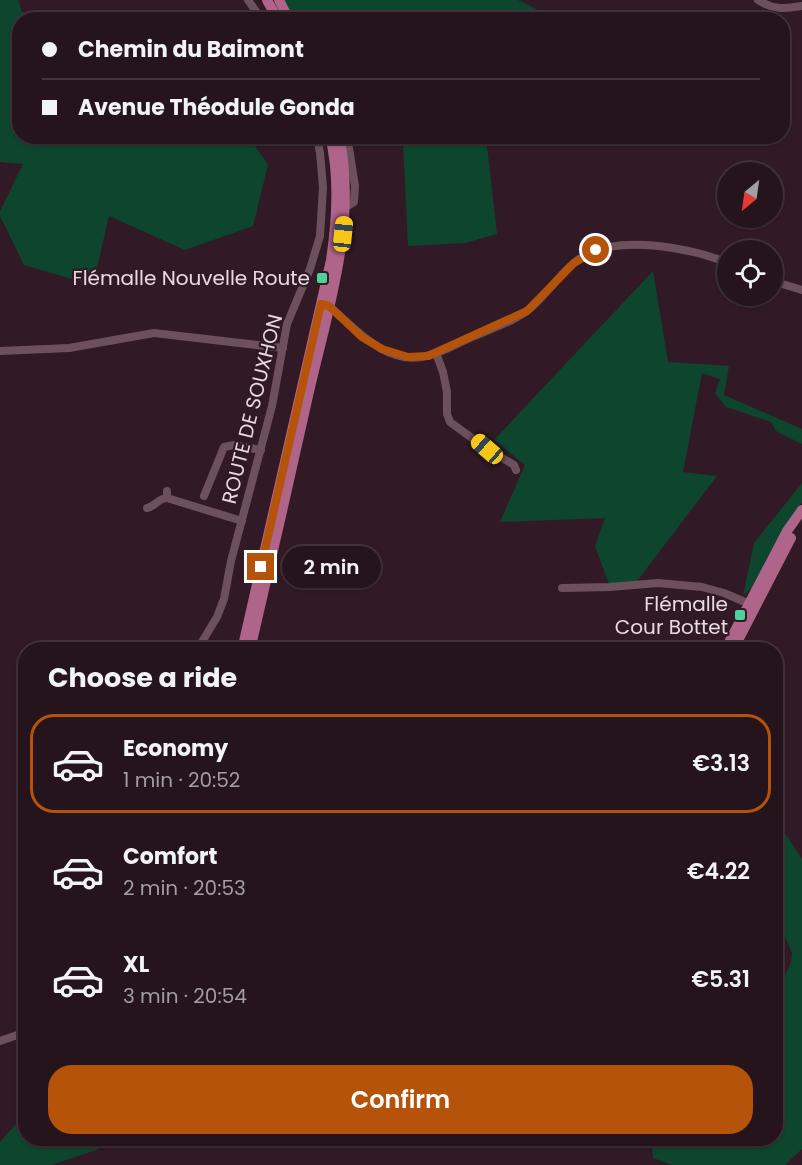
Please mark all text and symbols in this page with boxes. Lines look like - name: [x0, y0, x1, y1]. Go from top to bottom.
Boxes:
- text: Chemin du Baimont: [78, 34, 304, 65]
- text: Avenue Théodule Gonda: [78, 92, 355, 123]
- north arrow: [717, 162, 783, 228]
- map controls: [717, 162, 783, 306]
- car: [332, 215, 354, 253]
- route start: [582, 236, 609, 263]
- button: locate: [717, 240, 783, 306]
- place label: Flémalle Nouvelle Route: [73, 264, 310, 292]
- marker: Flémalle Nouvelle Route: [315, 271, 329, 285]
- street label: ROUTE DE SOUXHON: [215, 311, 289, 507]
- car: [468, 430, 506, 468]
- callout: 2 min: [282, 546, 381, 588]
- route end: [247, 553, 274, 580]
- text: 2 min: [304, 553, 359, 581]
- place label: Flémalle Cour Bottet: [615, 590, 728, 641]
- marker: Flémalle Cour Bottet: [733, 608, 747, 622]
- text: Choose a ride: [48, 659, 237, 696]
- text: Economy: [123, 733, 228, 764]
- icon: car: [51, 737, 105, 791]
- text: €3.13: [692, 748, 750, 779]
- text: 1 min · 20:52: [123, 766, 240, 794]
- text: Comfort: [123, 841, 217, 872]
- icon: car: [51, 845, 105, 899]
- text: €4.22: [687, 856, 750, 887]
- text: 2 min · 20:53: [123, 874, 246, 902]
- text: XL: [123, 949, 149, 980]
- icon: car: [51, 953, 105, 1007]
- text: €5.31: [691, 964, 750, 995]
- text: 3 min · 20:54: [123, 982, 247, 1010]
- button: Confirm: [48, 1065, 753, 1134]

